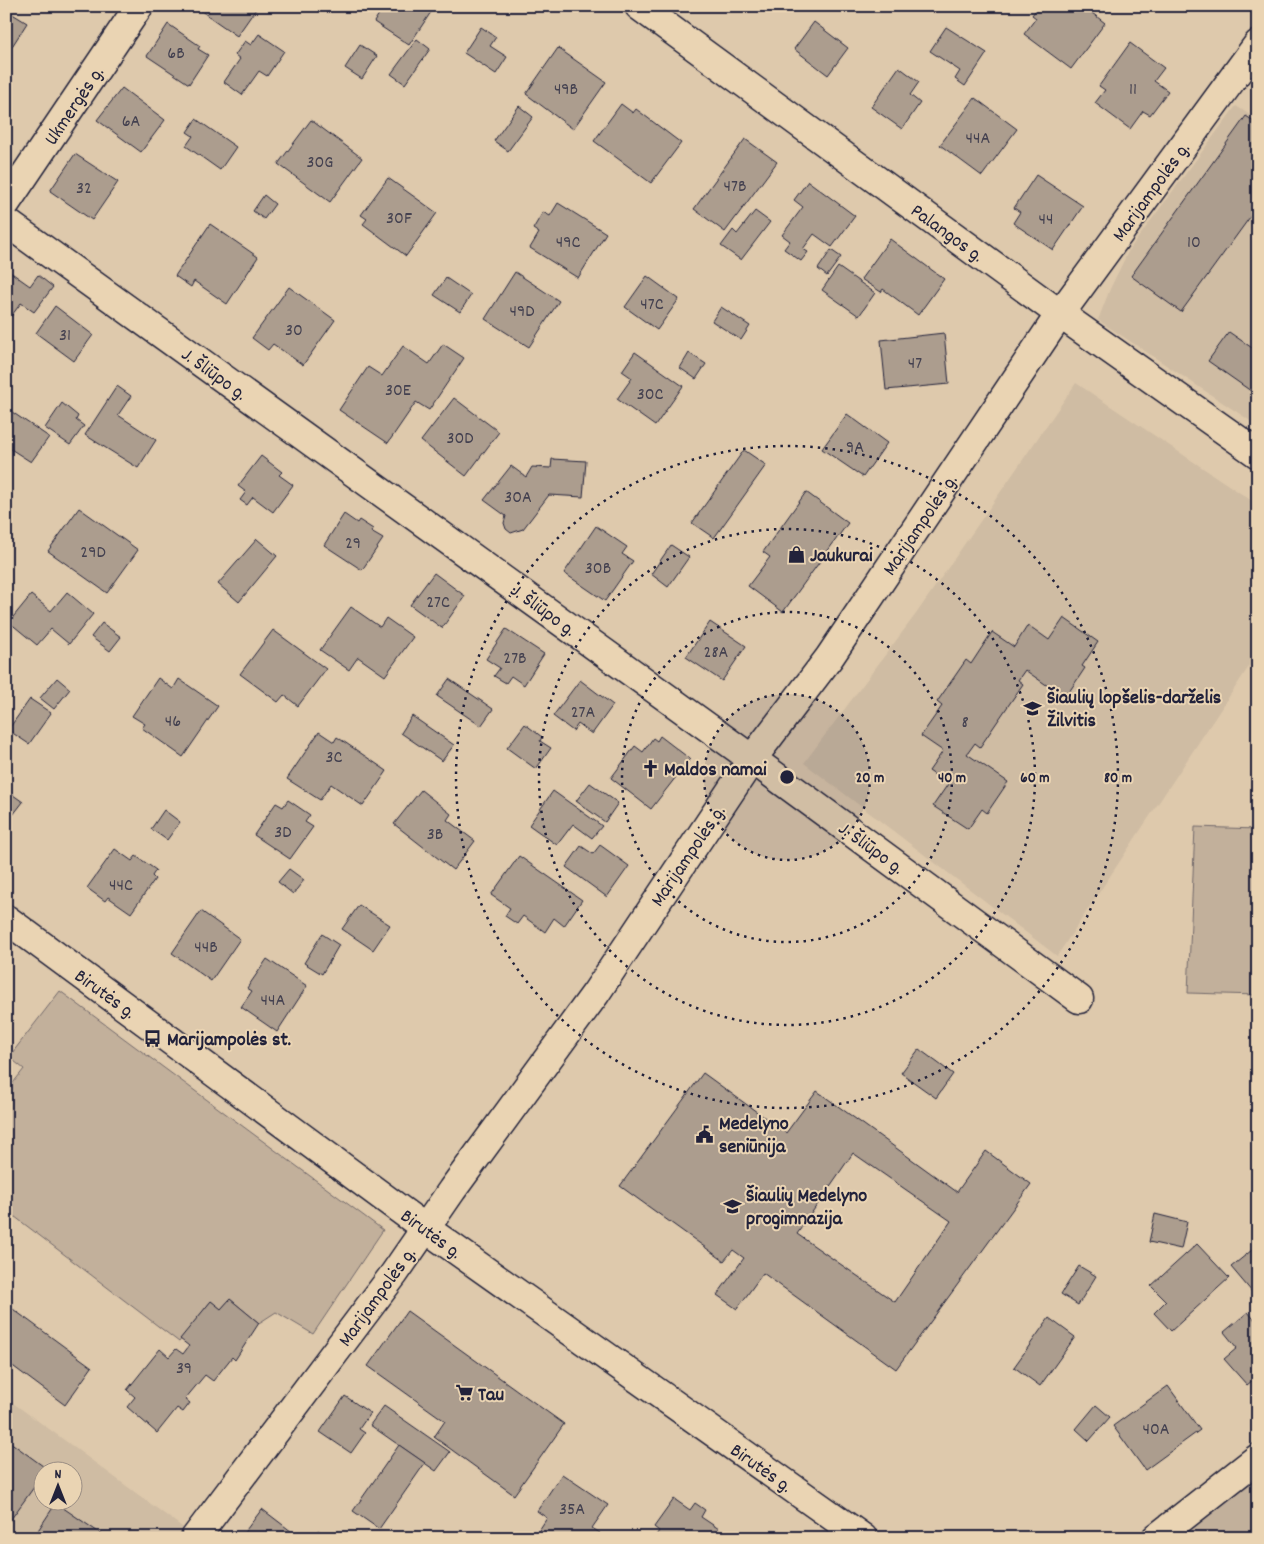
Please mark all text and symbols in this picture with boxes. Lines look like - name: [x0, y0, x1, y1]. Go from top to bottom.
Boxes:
- house number: 6B: [167, 42, 185, 67]
- street label: Ukmergės g.: [39, 61, 112, 152]
- house number: 49B: [554, 78, 578, 103]
- house number: 11: [1129, 78, 1137, 103]
- house number: 6A: [122, 110, 140, 135]
- house number: 44A: [966, 127, 991, 152]
- street label: Marijampolės g.: [1107, 137, 1198, 248]
- house number: 30G: [307, 151, 333, 176]
- house number: 47B: [724, 175, 746, 200]
- house number: 32: [76, 177, 92, 202]
- street label: Palangos g.: [904, 198, 989, 271]
- house number: 30F: [386, 207, 412, 232]
- house number: 44: [1039, 208, 1053, 233]
- house number: 49C: [556, 231, 580, 256]
- house number: 10: [1187, 231, 1201, 256]
- house number: 47C: [640, 293, 664, 318]
- house number: 49D: [509, 300, 535, 325]
- house number: 30: [285, 319, 303, 344]
- house number: 31: [59, 324, 71, 349]
- street label: J. Šliūpo g.: [175, 342, 252, 409]
- house number: 47: [908, 352, 922, 377]
- house number: 30E: [385, 379, 411, 404]
- house number: 30C: [637, 383, 663, 408]
- house number: 30D: [446, 427, 474, 452]
- house number: 9A: [846, 436, 864, 461]
- street label: Marijampolės g.: [877, 469, 966, 582]
- house number: 30A: [504, 486, 532, 511]
- house number: 29: [345, 532, 361, 557]
- house number: 29D: [80, 541, 106, 566]
- place label: Jaukurai: [810, 543, 873, 571]
- shop icon: Jaukurai: [786, 544, 806, 564]
- house number: 30B: [585, 557, 611, 582]
- street label: J. Šliūpo g.: [504, 578, 581, 645]
- house number: 27C: [426, 591, 450, 616]
- house number: 28A: [704, 641, 729, 666]
- house number: 27B: [503, 647, 527, 672]
- place label: Šiaulių lopšelis-darželis Žilvitis: [1047, 685, 1221, 736]
- school or university icon: Šiaulių lopšelis-darželis Žilvitis: [1023, 698, 1043, 718]
- house number: 27A: [571, 701, 595, 726]
- house number: 46: [165, 710, 181, 735]
- house number: 8: [961, 711, 969, 736]
- house number: 3C: [326, 746, 343, 771]
- place label: Maldos namai: [664, 757, 767, 785]
- church icon: Maldos namai: [640, 758, 660, 778]
- centre of rings: [778, 768, 796, 786]
- text: 20 m: [856, 768, 884, 790]
- text: 40 m: [938, 768, 966, 790]
- text: 60 m: [1020, 768, 1050, 790]
- text: 80 m: [1104, 768, 1132, 790]
- street label: Marijampolės g.: [645, 800, 734, 913]
- street label: J. Šliūpo g.: [832, 816, 909, 883]
- house number: 3D: [274, 821, 292, 846]
- house number: 3B: [427, 823, 443, 848]
- house number: 44C: [109, 874, 133, 899]
- house number: 44B: [194, 936, 218, 961]
- street label: Birutės g.: [68, 963, 141, 1027]
- house number: 44A: [261, 989, 286, 1014]
- place label: Marijampolės st.: [167, 1027, 291, 1055]
- bus stop icon: Marijampolės st.: [143, 1028, 163, 1048]
- place label: Medelyno seniūnija: [719, 1111, 789, 1162]
- public building icon: Medelyno seniūnija: [695, 1124, 715, 1144]
- place label: Šiaulių Medelyno progimnazija: [746, 1183, 867, 1234]
- school or university icon: Šiaulių Medelyno progimnazija: [722, 1196, 742, 1216]
- street label: Birutės g.: [394, 1203, 467, 1267]
- street label: Marijampolės g.: [333, 1242, 424, 1353]
- house number: 39: [176, 1357, 192, 1382]
- place label: Tau: [478, 1382, 504, 1410]
- supermarket icon: Tau: [454, 1383, 474, 1403]
- house number: 40A: [1142, 1418, 1170, 1443]
- street label: Birutės g.: [723, 1438, 797, 1501]
- north arrow: [32, 1462, 82, 1512]
- text: N: [55, 1465, 62, 1485]
- house number: 35A: [559, 1498, 585, 1523]

